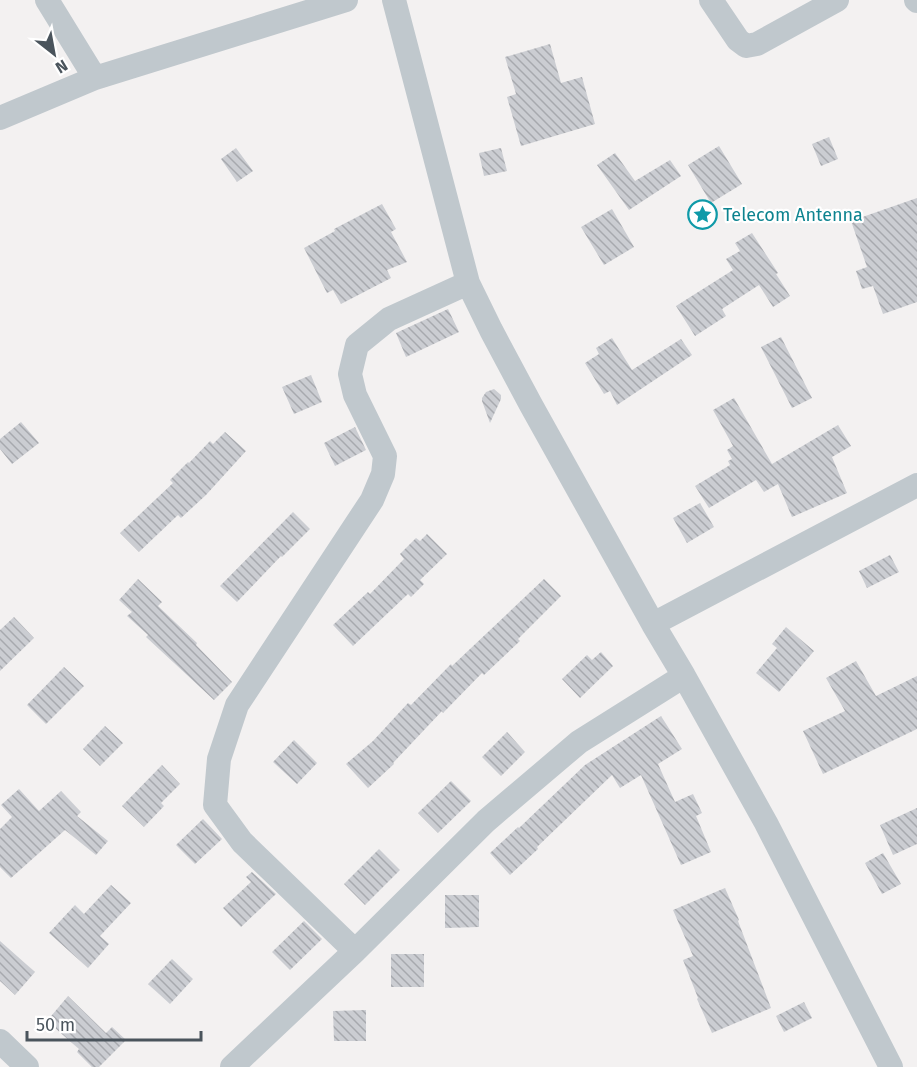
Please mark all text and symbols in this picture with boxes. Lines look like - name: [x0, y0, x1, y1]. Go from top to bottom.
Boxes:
- north arrow: [24, 24, 84, 84]
- text: N: [52, 56, 71, 77]
- place icon: Telecom Antenna: [686, 199, 718, 231]
- place label: Telecom Antenna: [723, 204, 863, 226]
- scale bar: [27, 1004, 201, 1042]
- text: 50 m: [36, 1014, 75, 1036]

